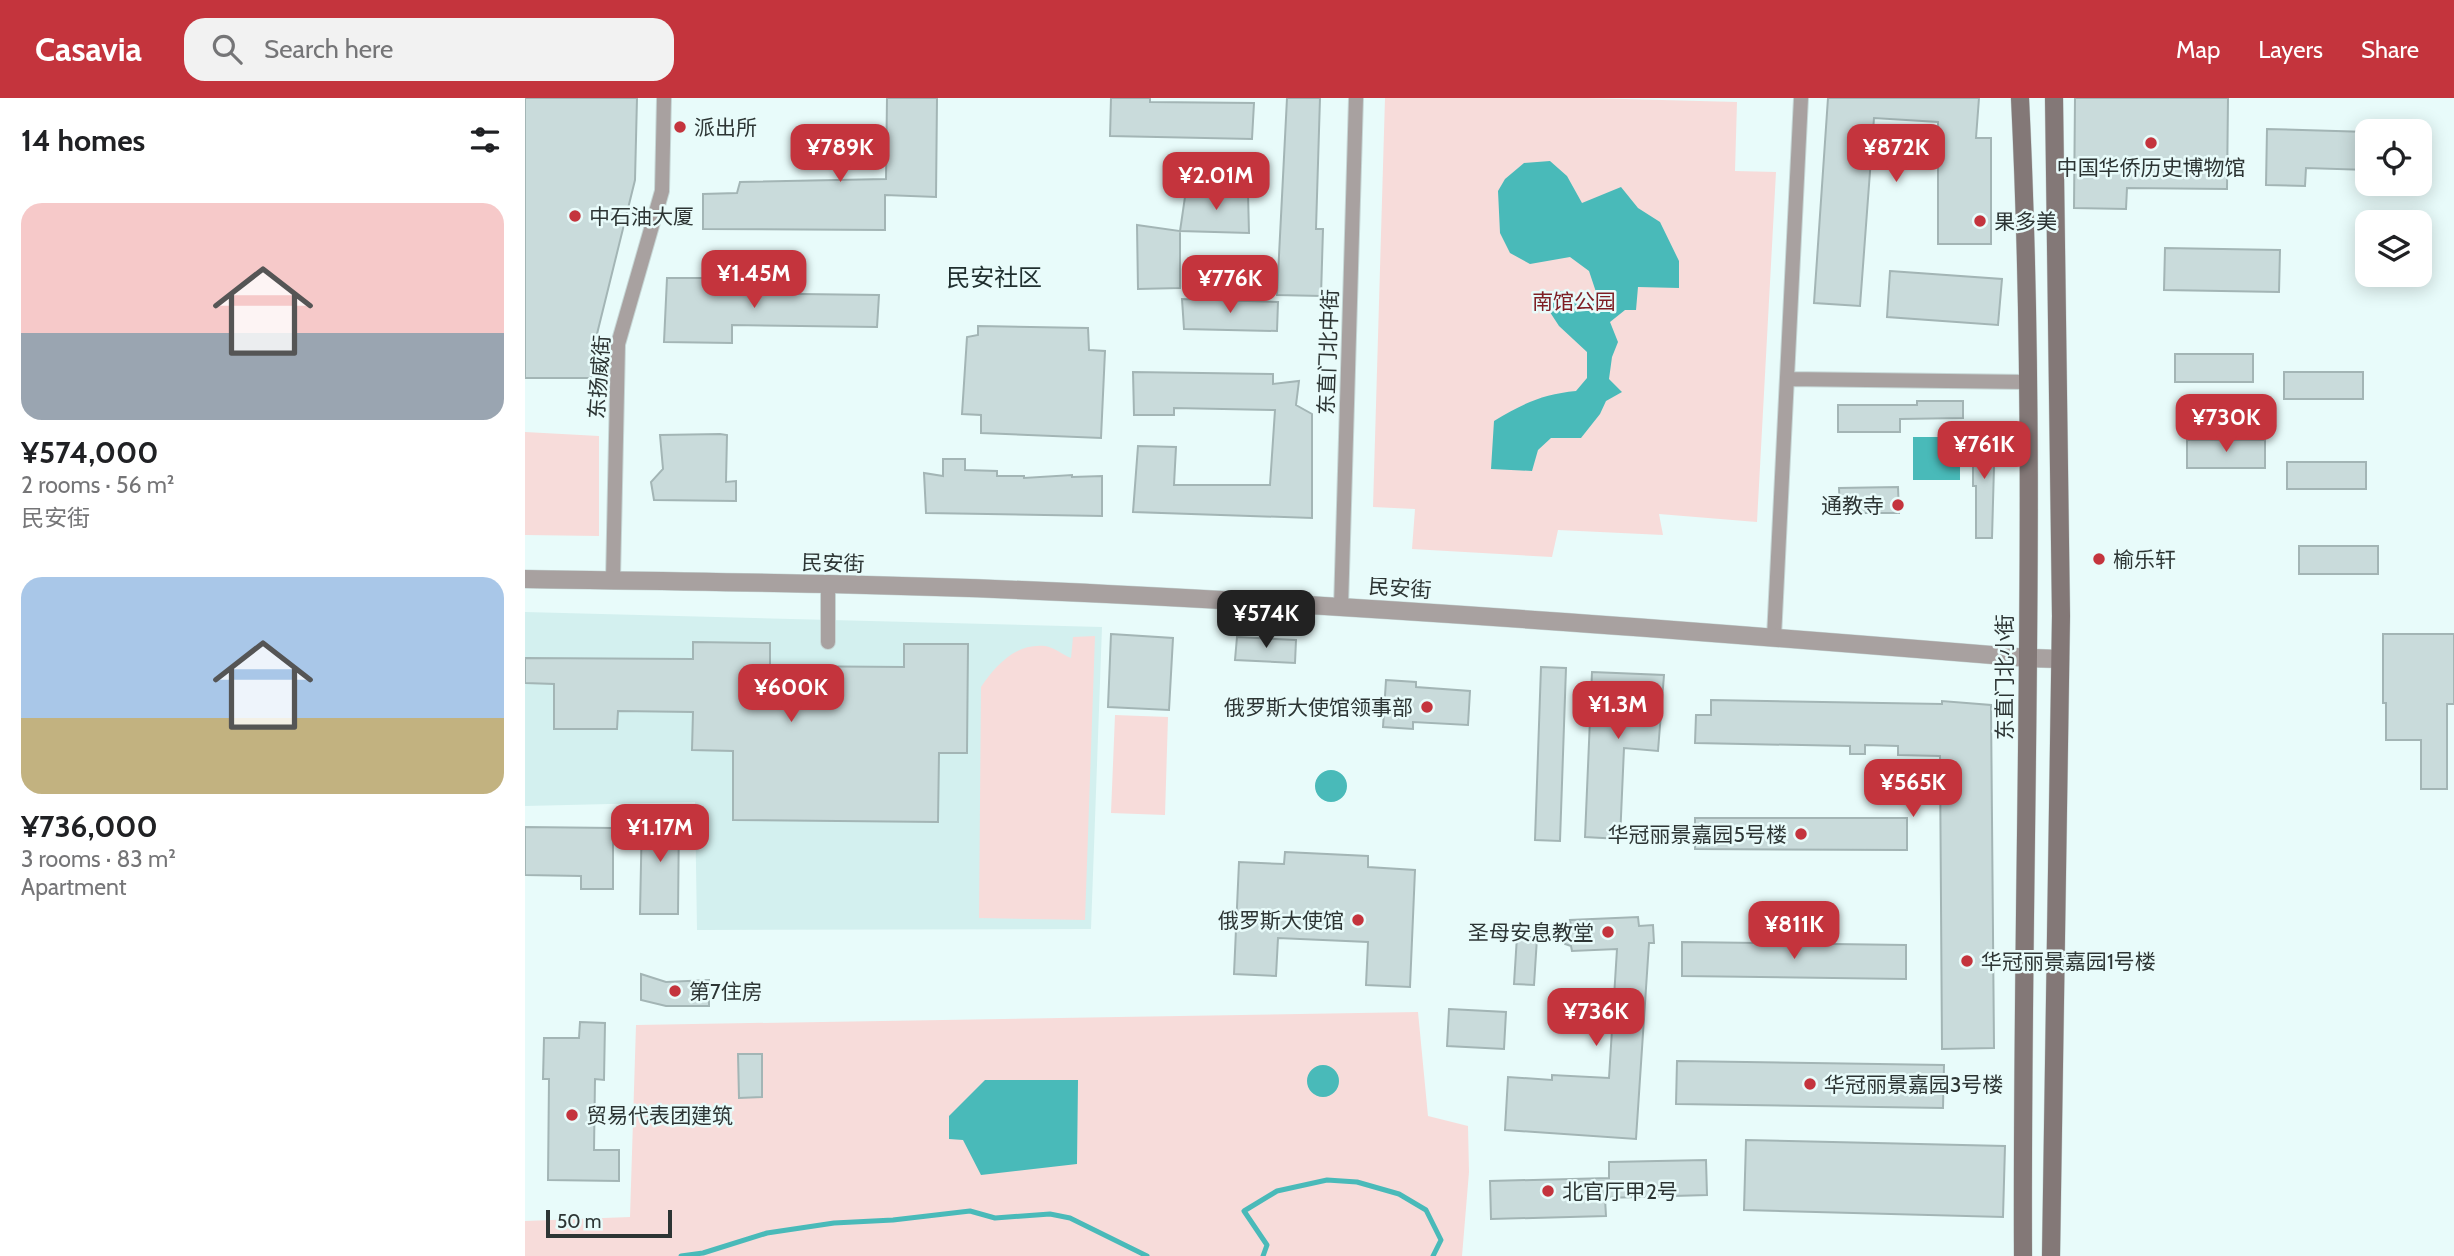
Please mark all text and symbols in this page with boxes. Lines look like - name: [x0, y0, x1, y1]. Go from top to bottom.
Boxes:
- search box: [184, 18, 674, 81]
- text: Casavia: [35, 29, 142, 69]
- icon: search: [208, 30, 246, 68]
- text: Search here: [264, 33, 393, 65]
- text: Map: [2176, 35, 2220, 64]
- text: Layers: [2258, 35, 2323, 64]
- text: Share: [2361, 35, 2419, 64]
- place label: 派出所: [694, 115, 757, 140]
- marker: 派出所: [672, 119, 688, 135]
- map controls: [2355, 119, 2432, 287]
- button: locate: [2355, 119, 2432, 196]
- icon: filters: [466, 121, 504, 159]
- text: 14 homes: [21, 122, 145, 159]
- pin: ¥789K: [791, 125, 889, 184]
- pin: ¥872K: [1847, 125, 1945, 184]
- text: ¥789K: [807, 133, 873, 161]
- text: ¥872K: [1863, 133, 1929, 161]
- marker: 中国华侨历史博物馆: [2143, 135, 2159, 151]
- pin: ¥2.01M: [1159, 152, 1273, 212]
- place label: 中国华侨历史博物馆: [2057, 155, 2246, 180]
- text: ¥2.01M: [1179, 161, 1253, 189]
- place label: 中石油大厦: [589, 204, 694, 229]
- marker: 中石油大厦: [567, 208, 583, 224]
- place label: 果多美: [1994, 209, 2057, 234]
- button: layers: [2355, 210, 2432, 287]
- marker: 果多美: [1972, 213, 1988, 229]
- icon: home: [200, 248, 326, 374]
- pin: ¥1.45M: [697, 250, 811, 310]
- pin: ¥776K: [1181, 256, 1279, 315]
- text: ¥1.45M: [717, 259, 791, 287]
- district label: 民安社区: [946, 263, 1042, 292]
- text: ¥776K: [1198, 264, 1262, 292]
- street label: 东直门北中街: [1313, 289, 1343, 415]
- park label: 南馆公园: [1532, 289, 1616, 314]
- street label: 东扬威街: [584, 334, 614, 420]
- pin: ¥730K: [2177, 394, 2275, 454]
- text: ¥730K: [2192, 403, 2260, 431]
- pin: ¥761K: [1935, 422, 2033, 481]
- text: ¥761K: [1954, 430, 2014, 458]
- text: ¥574,000: [21, 434, 158, 471]
- text: 2 rooms · 56 m²: [21, 471, 175, 499]
- place label: 通教寺: [1821, 493, 1884, 518]
- marker: 通教寺: [1890, 497, 1906, 513]
- text: 民安街: [21, 504, 90, 532]
- place label: 榆乐轩: [2113, 547, 2176, 572]
- street label: 民安街: [801, 549, 865, 577]
- marker: 榆乐轩: [2091, 551, 2107, 567]
- street label: 民安街: [1368, 573, 1432, 603]
- pin: ¥574K: [1217, 590, 1315, 650]
- text: ¥574K: [1233, 599, 1299, 627]
- street label: 东直门北小街: [1992, 614, 2017, 740]
- icon: home: [200, 622, 326, 748]
- pin: ¥600K: [742, 664, 840, 724]
- text: ¥600K: [754, 673, 828, 701]
- pin: ¥1.3M: [1569, 682, 1667, 741]
- text: ¥1.3M: [1588, 690, 1648, 718]
- place label: 俄罗斯大使馆领事部: [1224, 695, 1413, 720]
- marker: 俄罗斯大使馆领事部: [1419, 699, 1435, 715]
- pin: ¥565K: [1864, 760, 1962, 819]
- text: ¥565K: [1880, 768, 1946, 796]
- pin: ¥1.17M: [603, 804, 717, 864]
- text: ¥736,000: [21, 808, 158, 845]
- text: ¥1.17M: [627, 813, 693, 841]
- place label: 华冠丽景嘉园5号楼: [1608, 822, 1787, 847]
- marker: 华冠丽景嘉园5号楼: [1793, 826, 1809, 842]
- text: 3 rooms · 83 m²: [21, 845, 176, 873]
- text: Apartment: [21, 873, 126, 901]
- pin: ¥811K: [1745, 902, 1843, 961]
- place label: 俄罗斯大使馆: [1218, 908, 1344, 933]
- text: ¥811K: [1764, 910, 1824, 938]
- marker: 俄罗斯大使馆: [1350, 912, 1366, 928]
- place label: 圣母安息教堂: [1468, 920, 1594, 945]
- marker: 圣母安息教堂: [1600, 924, 1616, 940]
- place label: 华冠丽景嘉园1号楼: [1981, 949, 2156, 974]
- marker: 华冠丽景嘉园1号楼: [1959, 953, 1975, 969]
- place label: 第7住房: [689, 979, 763, 1004]
- marker: 第7住房: [667, 983, 683, 999]
- pin: ¥736K: [1547, 988, 1645, 1048]
- text: ¥736K: [1563, 997, 1629, 1025]
- place label: 华冠丽景嘉园3号楼: [1824, 1072, 2003, 1097]
- marker: 华冠丽景嘉园3号楼: [1802, 1076, 1818, 1092]
- place label: 贸易代表团建筑: [586, 1103, 733, 1128]
- marker: 贸易代表团建筑: [564, 1107, 580, 1123]
- place label: 北官厅甲2号: [1562, 1179, 1678, 1204]
- marker: 北官厅甲2号: [1540, 1183, 1556, 1199]
- scale bar: [546, 1207, 672, 1239]
- text: 50 m: [557, 1210, 601, 1233]

